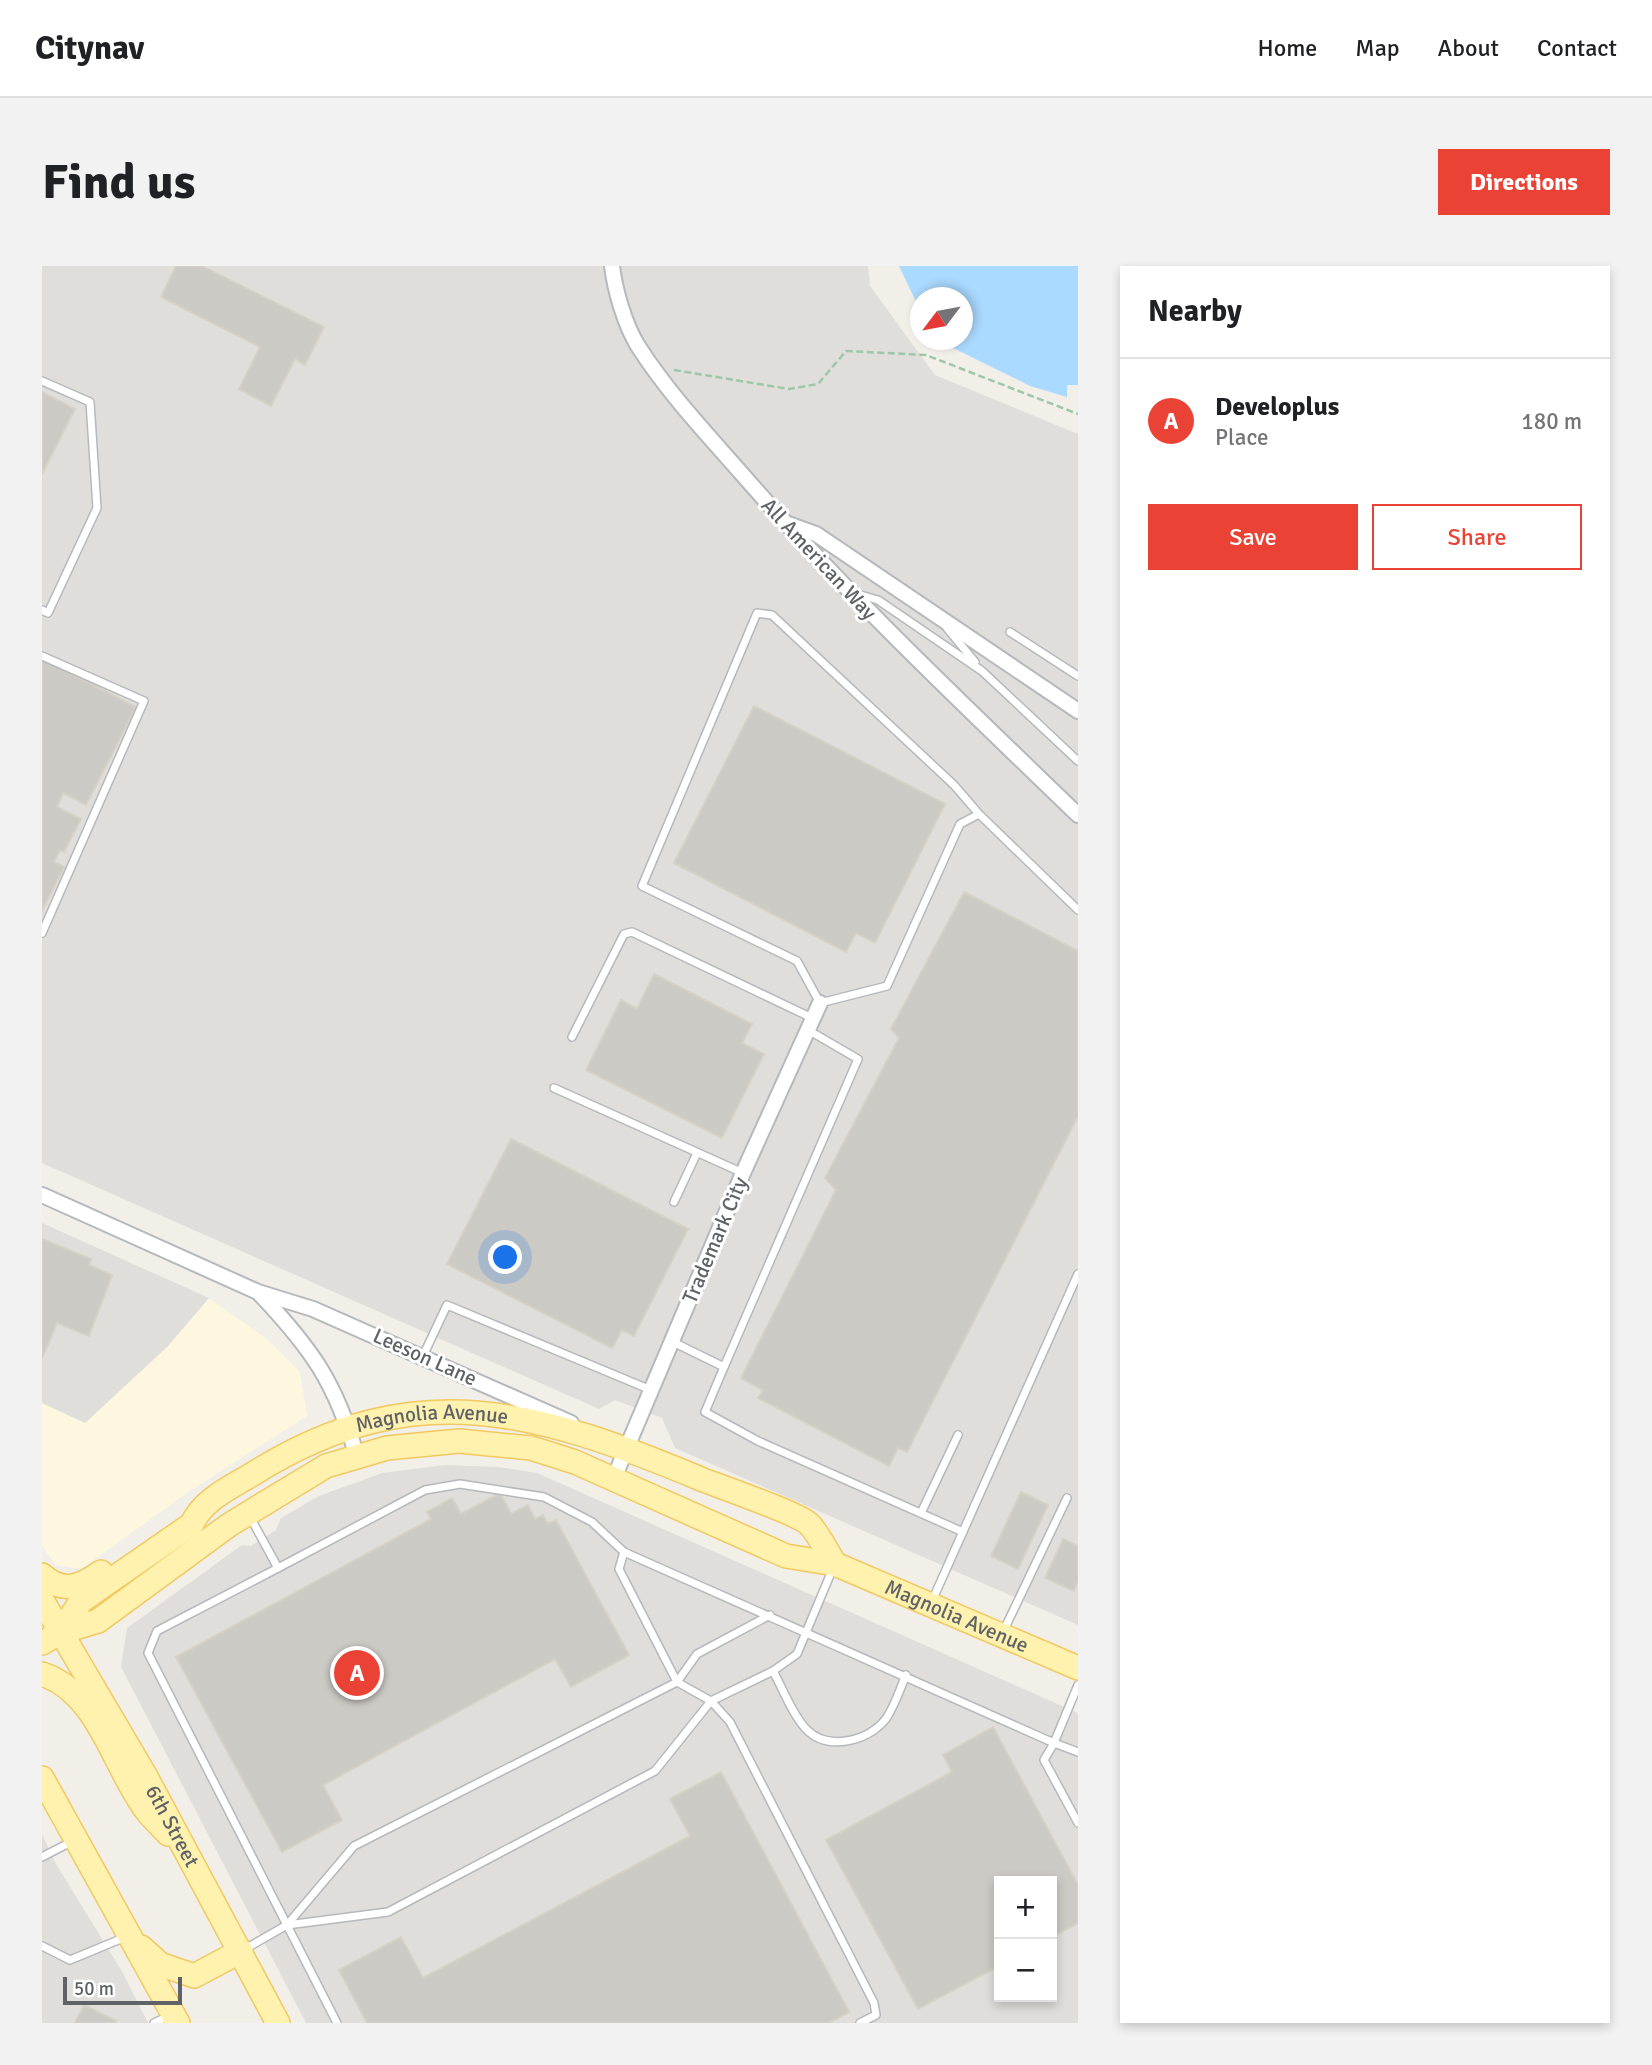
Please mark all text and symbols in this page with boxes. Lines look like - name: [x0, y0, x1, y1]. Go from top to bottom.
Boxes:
- text: Citynav: [35, 28, 144, 69]
- text: Home: [1257, 33, 1317, 63]
- text: Map: [1355, 33, 1400, 63]
- text: About: [1438, 33, 1499, 63]
- text: Contact: [1537, 33, 1617, 63]
- button: Directions: [1438, 149, 1610, 215]
- text: Find us: [42, 152, 195, 212]
- north arrow: [910, 287, 973, 350]
- text: Nearby: [1148, 293, 1242, 330]
- text: Developlus: [1215, 391, 1339, 423]
- text: A: [1164, 407, 1178, 436]
- text: 180 m: [1521, 407, 1582, 436]
- text: Place: [1215, 423, 1269, 452]
- street label: All American Way: [756, 493, 882, 625]
- button: Save: [1148, 504, 1358, 570]
- button: Share: [1372, 504, 1582, 570]
- street label: Trademark City: [677, 1173, 753, 1307]
- your location: [488, 1240, 522, 1274]
- street label: Leeson Lane: [369, 1323, 481, 1391]
- street label: Magnolia Avenue: [353, 1399, 510, 1438]
- street label: Magnolia Avenue: [881, 1574, 1033, 1658]
- pin: A: [334, 1647, 380, 1699]
- street label: 6th Street: [140, 1780, 205, 1872]
- map controls: [994, 1876, 1057, 2002]
- button: +: [994, 1876, 1057, 1939]
- button: −: [994, 1939, 1057, 2002]
- scale bar: [63, 1974, 182, 2006]
- text: 50 m: [74, 1977, 114, 2001]

